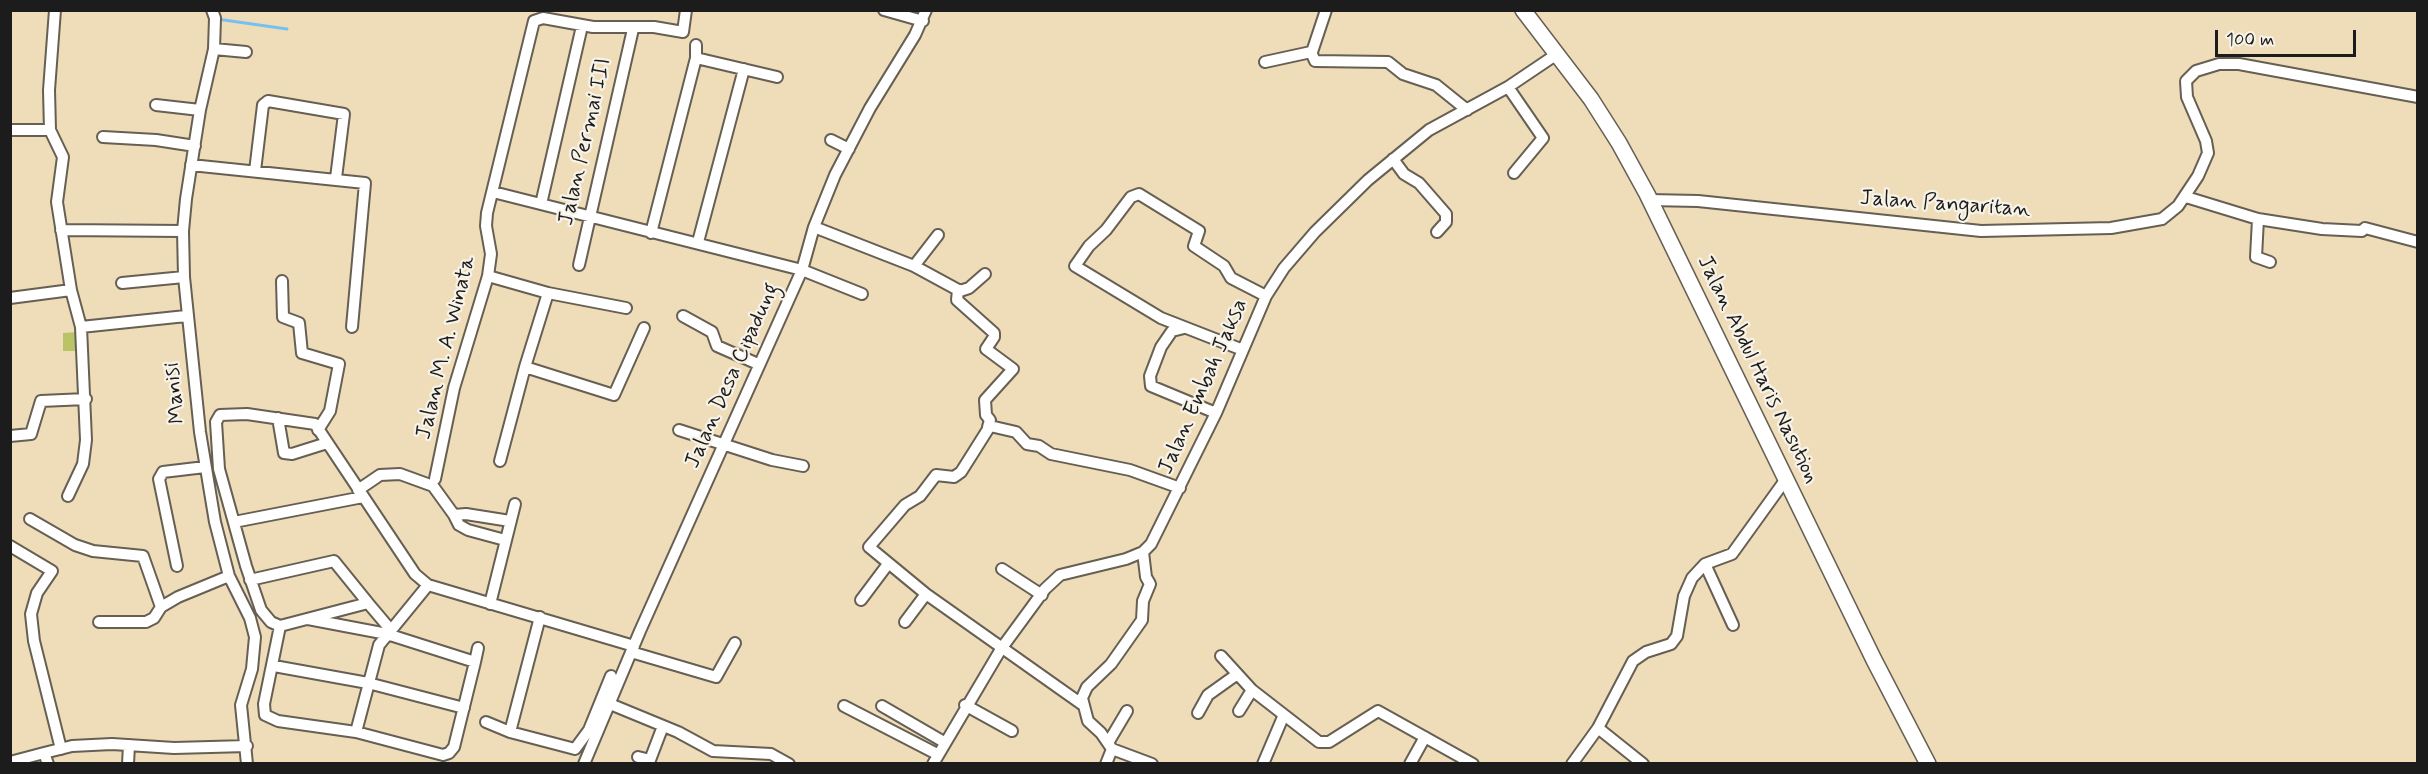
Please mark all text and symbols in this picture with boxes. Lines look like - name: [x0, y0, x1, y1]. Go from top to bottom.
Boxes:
- scale bar: [2218, 18, 2359, 56]
- text: 100 m: [2226, 28, 2274, 52]
- street label: Jalan Permai III: [554, 56, 618, 228]
- street label: Jalan Pangaritan: [1859, 186, 2031, 224]
- street label: Jalan Abdul Haris Nasution: [1690, 252, 1824, 488]
- street label: Jalan M. A. Winata: [411, 254, 483, 442]
- street label: Jalan Desa Cipadung: [680, 279, 786, 473]
- street label: Jalan Embah Jaksa: [1153, 295, 1255, 479]
- street label: Manisi: [160, 361, 192, 425]

